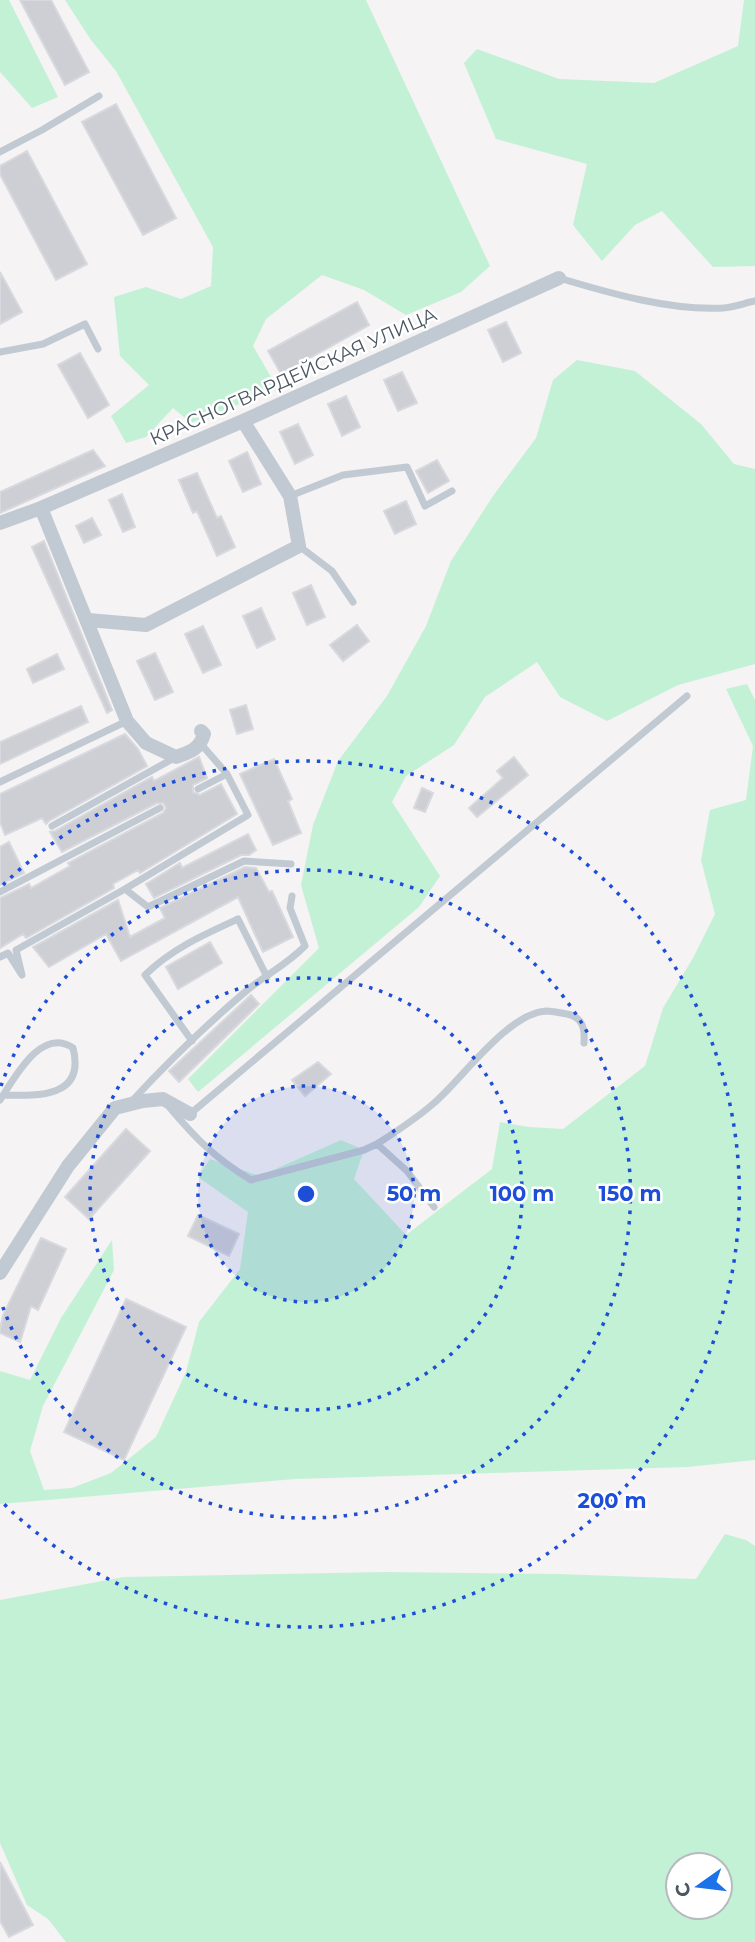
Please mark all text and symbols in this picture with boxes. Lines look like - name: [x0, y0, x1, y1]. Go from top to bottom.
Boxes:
- street label: КРАСНОГВАРДЕЙСКАЯ УЛИЦА: [146, 303, 440, 450]
- text: 50 m: [387, 1181, 441, 1206]
- text: 100 m: [490, 1181, 554, 1206]
- text: 150 m: [599, 1181, 661, 1206]
- centre of rings: [294, 1182, 318, 1206]
- text: 200 m: [578, 1488, 646, 1513]
- north arrow: [664, 1851, 734, 1921]
- text: С: [670, 1880, 696, 1899]

